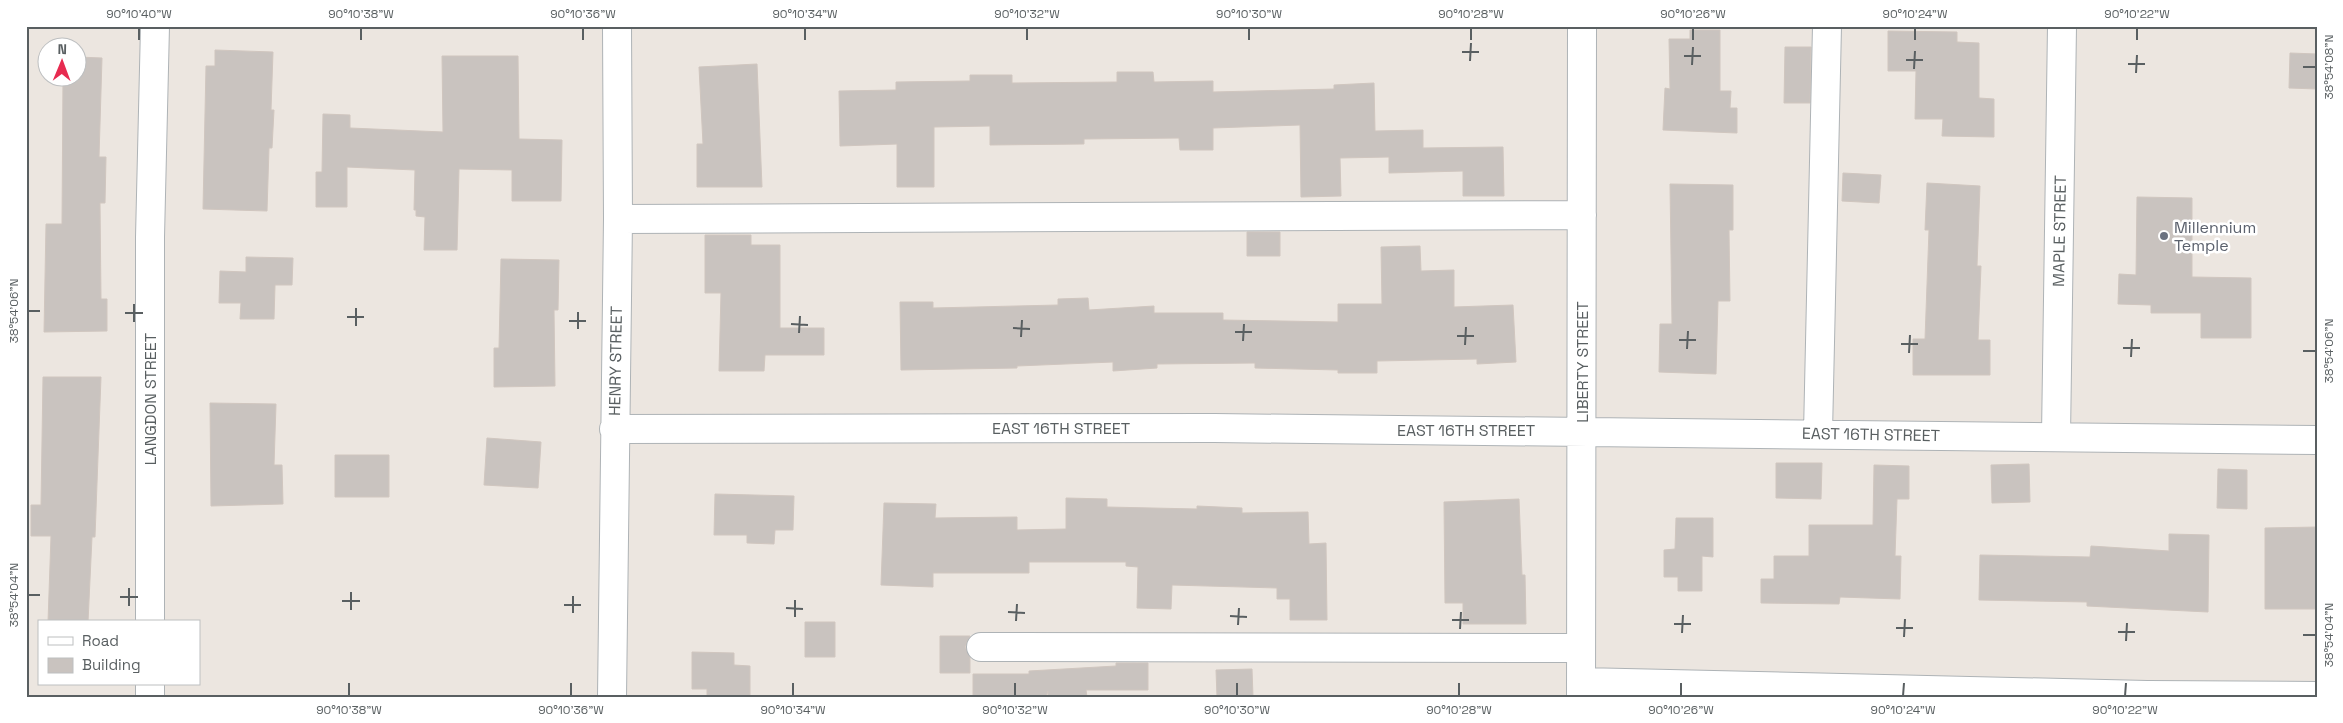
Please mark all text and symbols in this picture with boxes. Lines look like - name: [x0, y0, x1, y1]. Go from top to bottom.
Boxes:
- text: 90°10'40"W: [106, 6, 172, 22]
- text: 90°10'38"W: [328, 6, 394, 22]
- text: 90°10'36"W: [550, 6, 616, 22]
- text: 90°10'34"W: [772, 6, 838, 22]
- text: 90°10'32"W: [994, 6, 1060, 22]
- text: 90°10'30"W: [1216, 6, 1282, 22]
- text: 90°10'28"W: [1438, 6, 1504, 22]
- text: 90°10'26"W: [1660, 6, 1726, 22]
- text: 90°10'24"W: [1883, 6, 1948, 22]
- text: 90°10'22"W: [2104, 6, 2170, 22]
- text: 38°54'08"N: [2321, 35, 2337, 99]
- north arrow: [38, 38, 88, 88]
- text: N: [57, 40, 67, 58]
- street label: MAPLE STREET: [2048, 175, 2071, 287]
- place label: Millennium Temple: [2174, 217, 2256, 256]
- marker: Millennium Temple: [2158, 230, 2170, 242]
- text: 38°54'06"N: [6, 279, 22, 343]
- street label: LIBERTY STREET: [1572, 301, 1593, 423]
- street label: HENRY STREET: [604, 306, 627, 416]
- text: 38°54'06"N: [2321, 319, 2337, 383]
- street label: LANGDON STREET: [140, 333, 161, 465]
- street label: EAST 16TH STREET: [992, 418, 1130, 439]
- street label: EAST 16TH STREET: [1397, 420, 1535, 441]
- street label: EAST 16TH STREET: [1802, 423, 1940, 446]
- text: 38°54'04"N: [6, 563, 22, 627]
- text: 38°54'04"N: [2321, 603, 2337, 667]
- legend: [38, 620, 200, 686]
- text: Road: [82, 631, 119, 650]
- text: Building: [82, 655, 141, 674]
- text: 90°10'38"W: [316, 702, 382, 718]
- text: 90°10'36"W: [538, 702, 604, 718]
- text: 90°10'34"W: [760, 702, 826, 718]
- text: 90°10'32"W: [982, 702, 1048, 718]
- text: 90°10'30"W: [1204, 702, 1270, 718]
- text: 90°10'28"W: [1426, 702, 1492, 718]
- text: 90°10'26"W: [1648, 702, 1714, 718]
- text: 90°10'24"W: [1871, 702, 1936, 718]
- text: 90°10'22"W: [2092, 702, 2158, 718]

